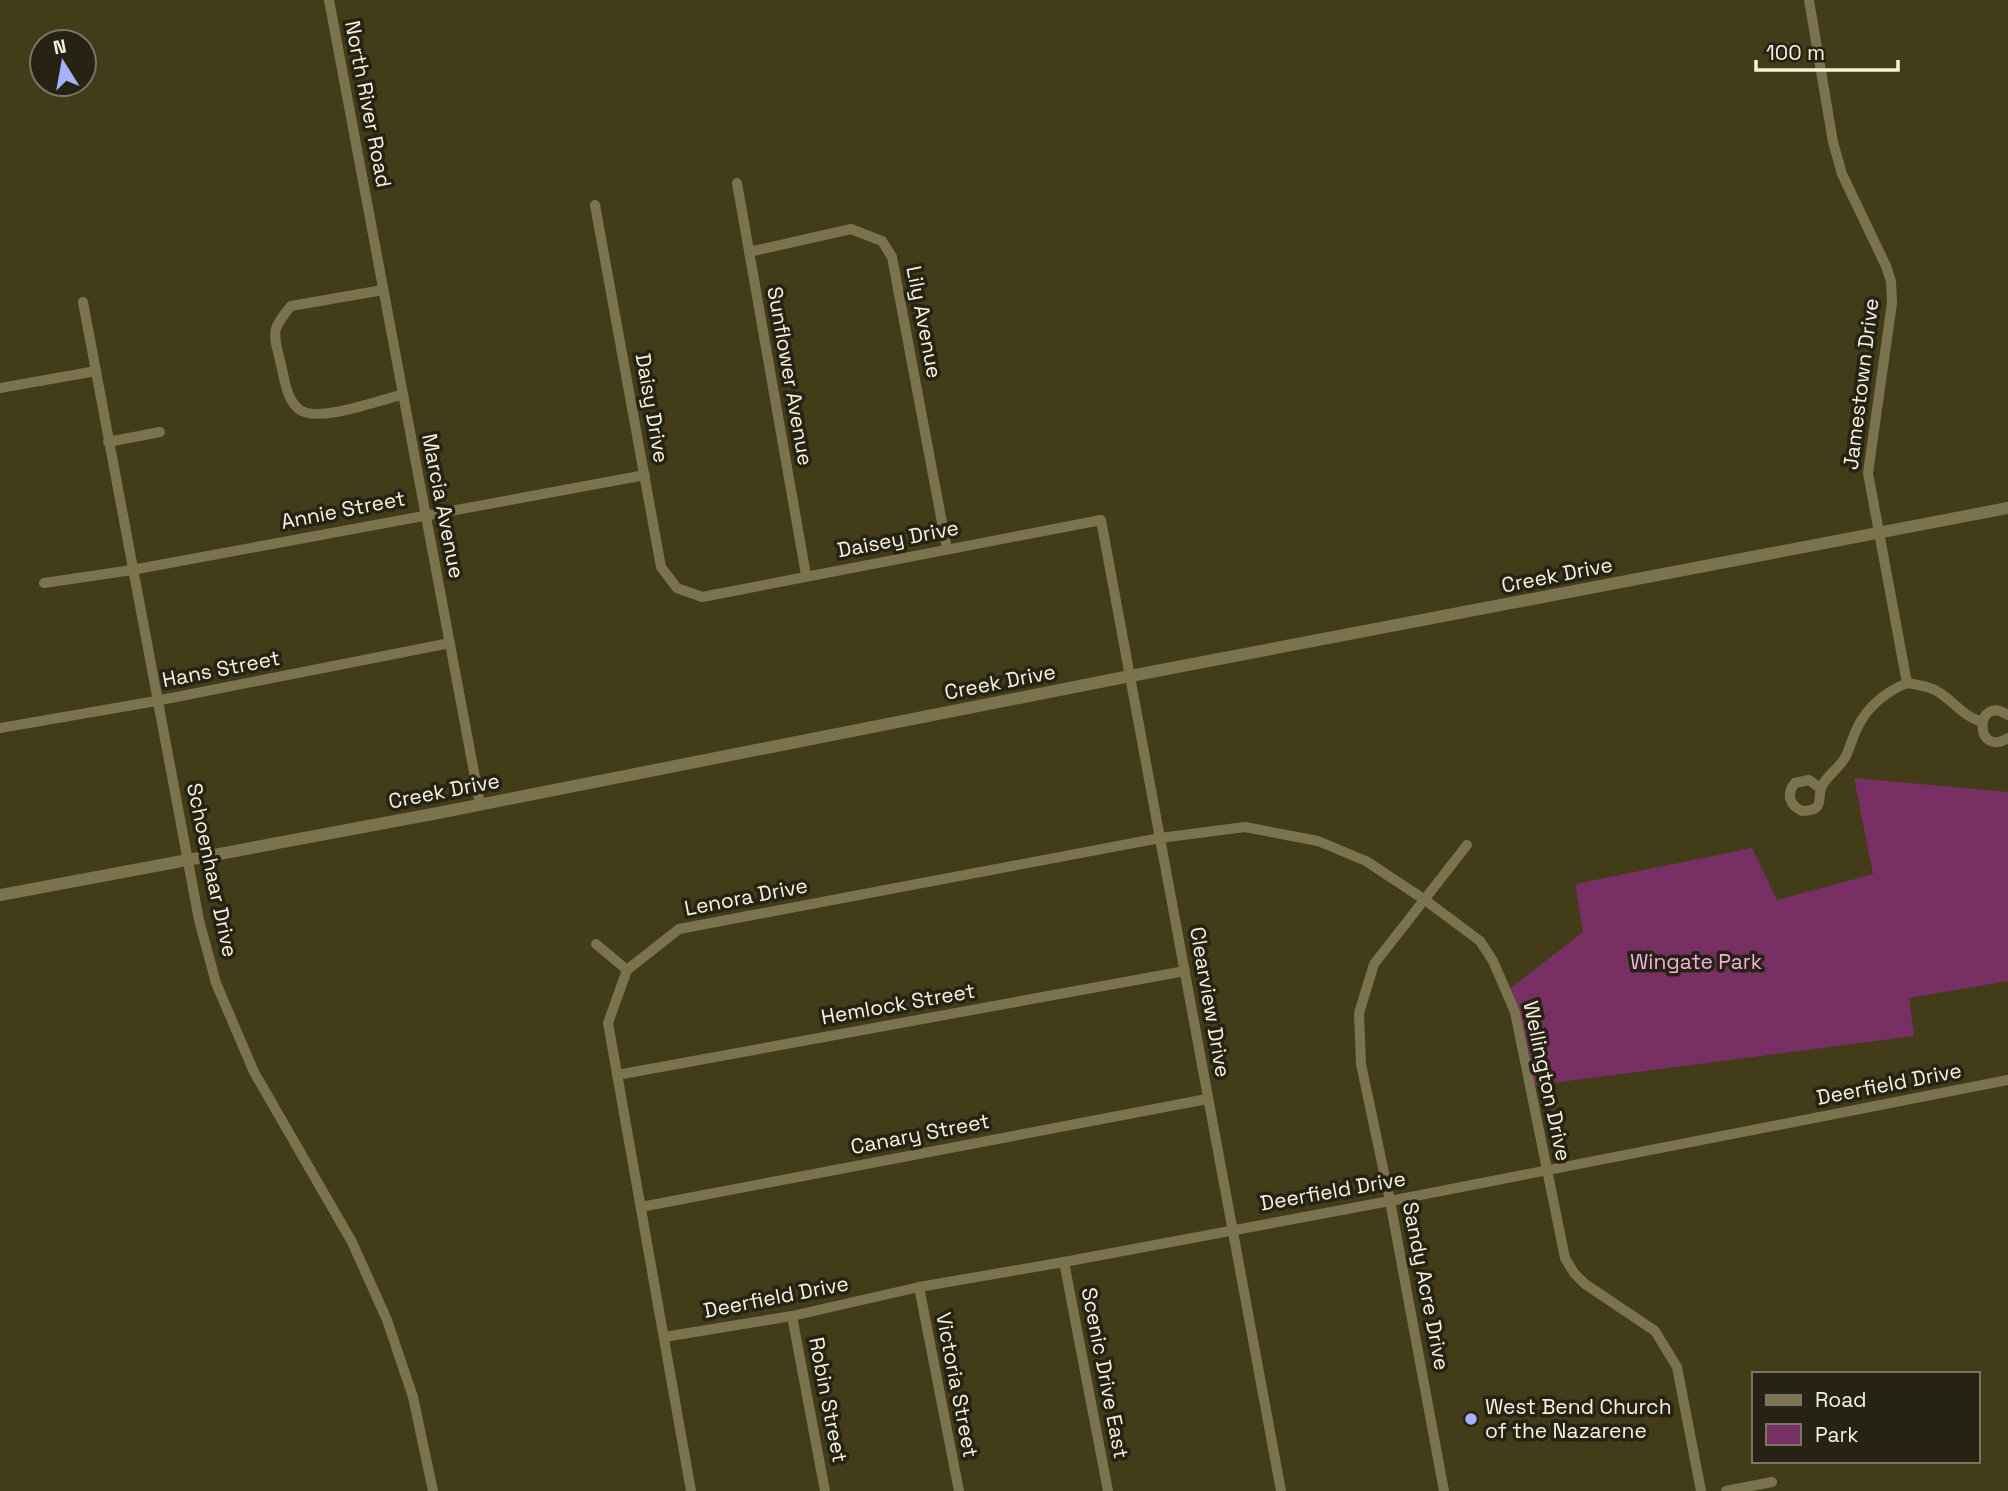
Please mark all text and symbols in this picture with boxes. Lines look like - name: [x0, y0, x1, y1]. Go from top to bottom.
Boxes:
- street label: North River Road: [339, 18, 398, 190]
- north arrow: [28, 28, 98, 98]
- scale bar: [1756, 28, 1898, 72]
- text: N: [51, 33, 68, 60]
- text: 100 m: [1766, 39, 1825, 66]
- street label: Lily Avenue: [900, 263, 949, 380]
- street label: Sunflower Avenue: [761, 284, 820, 468]
- street label: Jamestown Drive: [1837, 297, 1884, 471]
- street label: Daisy Drive: [630, 351, 675, 465]
- street label: Marcia Avenue: [416, 431, 471, 581]
- street label: Annie Street: [278, 484, 407, 535]
- street label: Daisey Drive: [835, 514, 961, 564]
- street label: Creek Drive: [1499, 550, 1615, 599]
- street label: Hans Street: [160, 644, 282, 693]
- street label: Creek Drive: [942, 657, 1058, 706]
- street label: Creek Drive: [386, 766, 502, 815]
- street label: Schoenhaar Drive: [181, 780, 244, 959]
- street label: Lenora Drive: [682, 871, 810, 922]
- street label: Clearview Drive: [1184, 925, 1237, 1079]
- park label: Wingate Park: [1630, 948, 1762, 975]
- street label: Hemlock Street: [819, 977, 977, 1030]
- street label: Wellington Drive: [1517, 998, 1578, 1163]
- street label: Deerfield Drive: [1814, 1056, 1964, 1111]
- street label: Canary Street: [848, 1107, 992, 1160]
- street label: Deerfield Drive: [1258, 1164, 1408, 1217]
- street label: Sandy Acre Drive: [1397, 1200, 1456, 1372]
- street label: Deerfield Drive: [701, 1269, 851, 1324]
- street label: Scenic Drive East: [1076, 1285, 1135, 1461]
- street label: Victoria Street: [930, 1310, 985, 1460]
- street label: Robin Street: [803, 1335, 854, 1465]
- legend: [1752, 1372, 1980, 1463]
- text: Road: [1815, 1386, 1867, 1413]
- place label: West Bend Church of the Nazarene: [1485, 1393, 1672, 1444]
- marker: West Bend Church of the Nazarene: [1463, 1411, 1479, 1427]
- text: Park: [1815, 1421, 1859, 1448]

